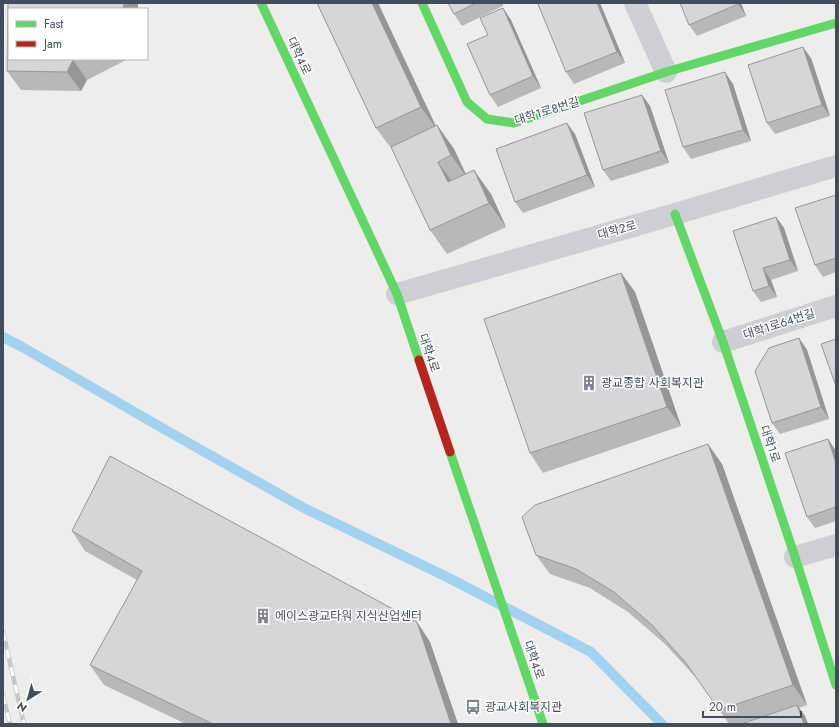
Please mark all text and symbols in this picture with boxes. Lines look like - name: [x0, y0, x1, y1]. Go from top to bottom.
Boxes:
- legend: [8, 8, 148, 60]
- text: Fast: [44, 15, 63, 33]
- street label: 대학4로: [282, 34, 316, 78]
- text: Jam: [42, 35, 62, 53]
- street label: 대학1로8번길: [512, 93, 582, 129]
- street label: 대학2로: [595, 216, 639, 244]
- street label: 대학1로64번길: [741, 304, 817, 344]
- street label: 대학4로: [414, 331, 444, 375]
- building icon: 광교종합 사회복지관: [580, 374, 598, 392]
- place label: 광교종합 사회복지관: [601, 374, 704, 392]
- street label: 대학1로: [755, 423, 785, 465]
- building icon: 에이스광교타워 지식산업센터: [254, 607, 272, 625]
- place label: 에이스광교타워 지식산업센터: [275, 607, 422, 625]
- street label: 대학4로: [519, 638, 549, 682]
- north arrow: [8, 679, 48, 719]
- scale bar: [703, 693, 801, 719]
- text: N: [14, 698, 30, 716]
- bus stop icon: 광교사회복지관: [464, 698, 482, 716]
- place label: 광교사회복지관: [485, 698, 562, 716]
- text: 20 m: [709, 698, 736, 716]

